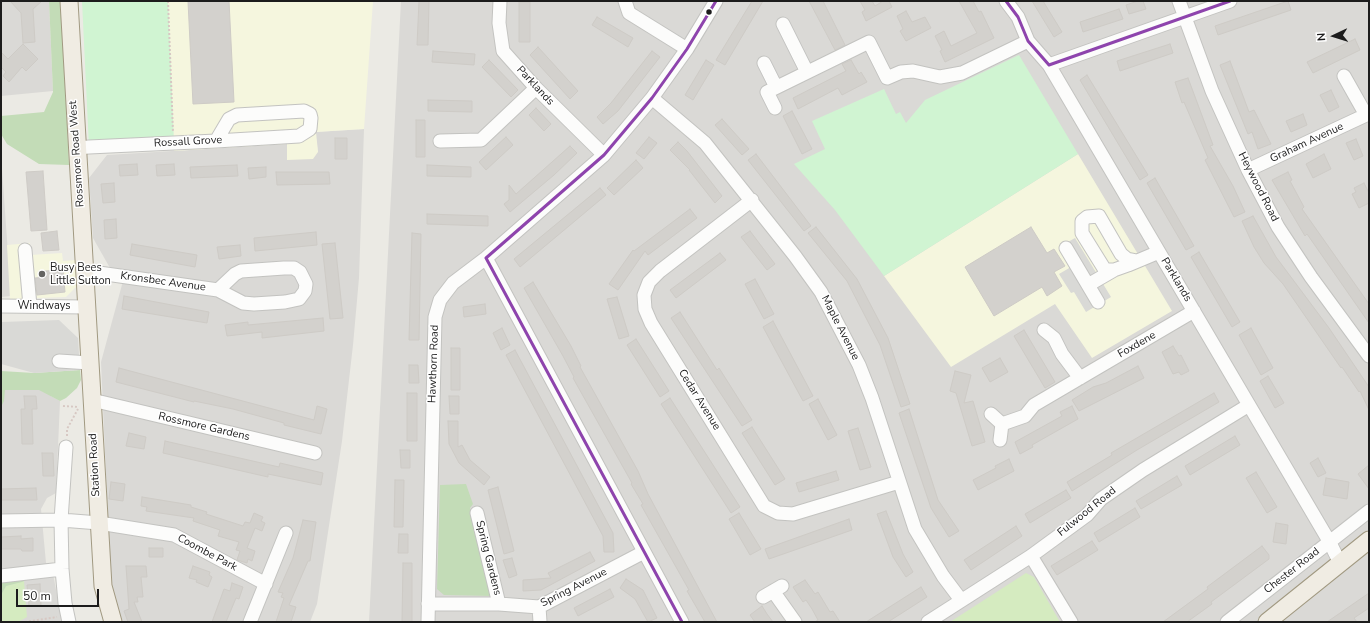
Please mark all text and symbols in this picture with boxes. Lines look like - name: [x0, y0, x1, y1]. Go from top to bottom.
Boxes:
- unlabelled marker: [704, 7, 714, 17]
- north arrow: [1314, 16, 1354, 56]
- text: N: [1314, 32, 1329, 42]
- street label: Parklands: [513, 64, 557, 108]
- street label: Rossmore Road West: [67, 100, 87, 208]
- street label: Graham Avenue: [1268, 120, 1346, 166]
- street label: Rossall Grove: [153, 134, 223, 150]
- street label: Heywood Road: [1235, 150, 1281, 224]
- street label: Parklands: [1158, 256, 1194, 304]
- place label: Busy Bees Little Sutton: [50, 261, 111, 287]
- marker: Busy Bees Little Sutton: [37, 269, 47, 279]
- street label: Kronsbec Avenue: [119, 269, 207, 295]
- street label: Maple Avenue: [818, 293, 862, 363]
- street label: Windways: [17, 299, 71, 313]
- street label: Hawthorn Road: [426, 325, 442, 403]
- street label: Foxdene: [1116, 329, 1158, 361]
- street label: Cedar Avenue: [675, 367, 723, 433]
- street label: Rossmore Gardens: [157, 410, 251, 444]
- street label: Station Road: [87, 433, 103, 497]
- street label: Fulwood Road: [1055, 484, 1119, 540]
- street label: Spring Gardens: [472, 519, 504, 597]
- street label: Coombe Park: [175, 532, 239, 574]
- street label: Chester Road: [1262, 545, 1322, 597]
- street label: Spring Avenue: [539, 566, 609, 610]
- scale bar: [18, 581, 101, 607]
- text: 50 m: [23, 588, 51, 604]

